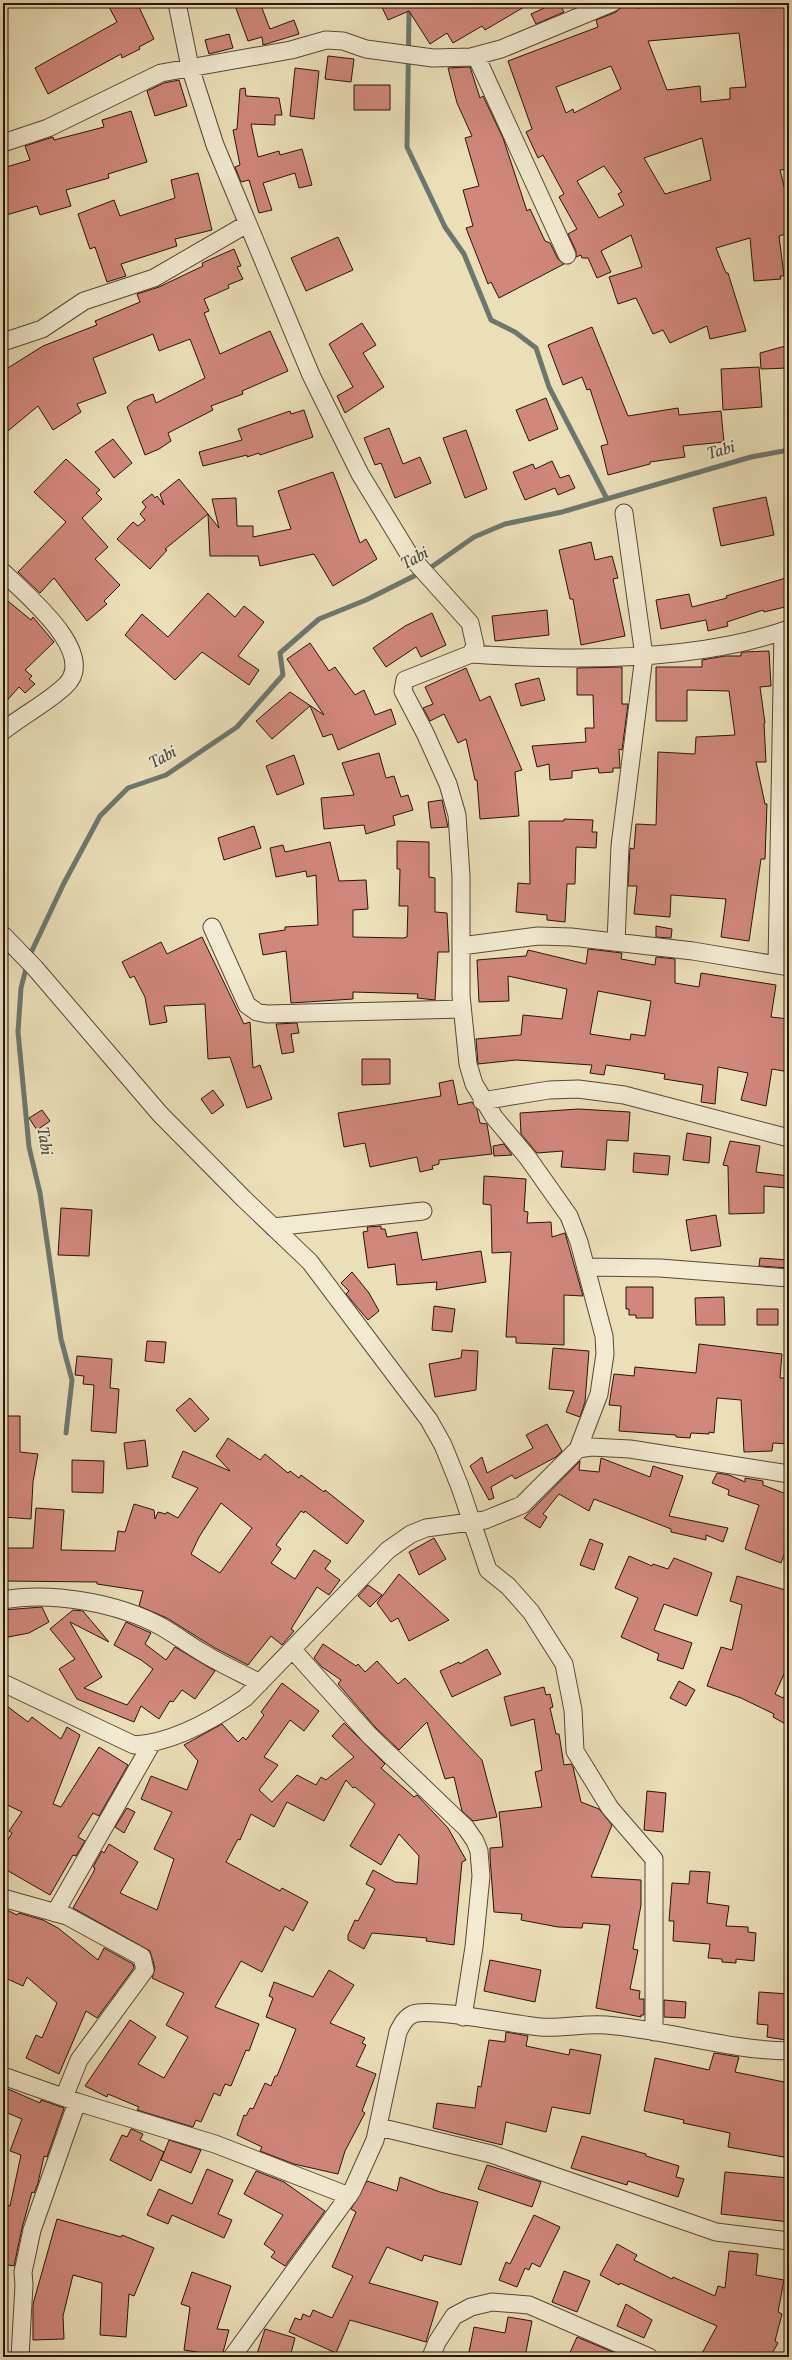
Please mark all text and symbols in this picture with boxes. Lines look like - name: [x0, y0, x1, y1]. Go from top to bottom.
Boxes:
- water label: Tabi: [704, 436, 738, 466]
- water label: Tabi: [397, 542, 434, 576]
- water label: Tabi: [145, 741, 182, 775]
- water label: Tabi: [30, 1125, 58, 1157]

